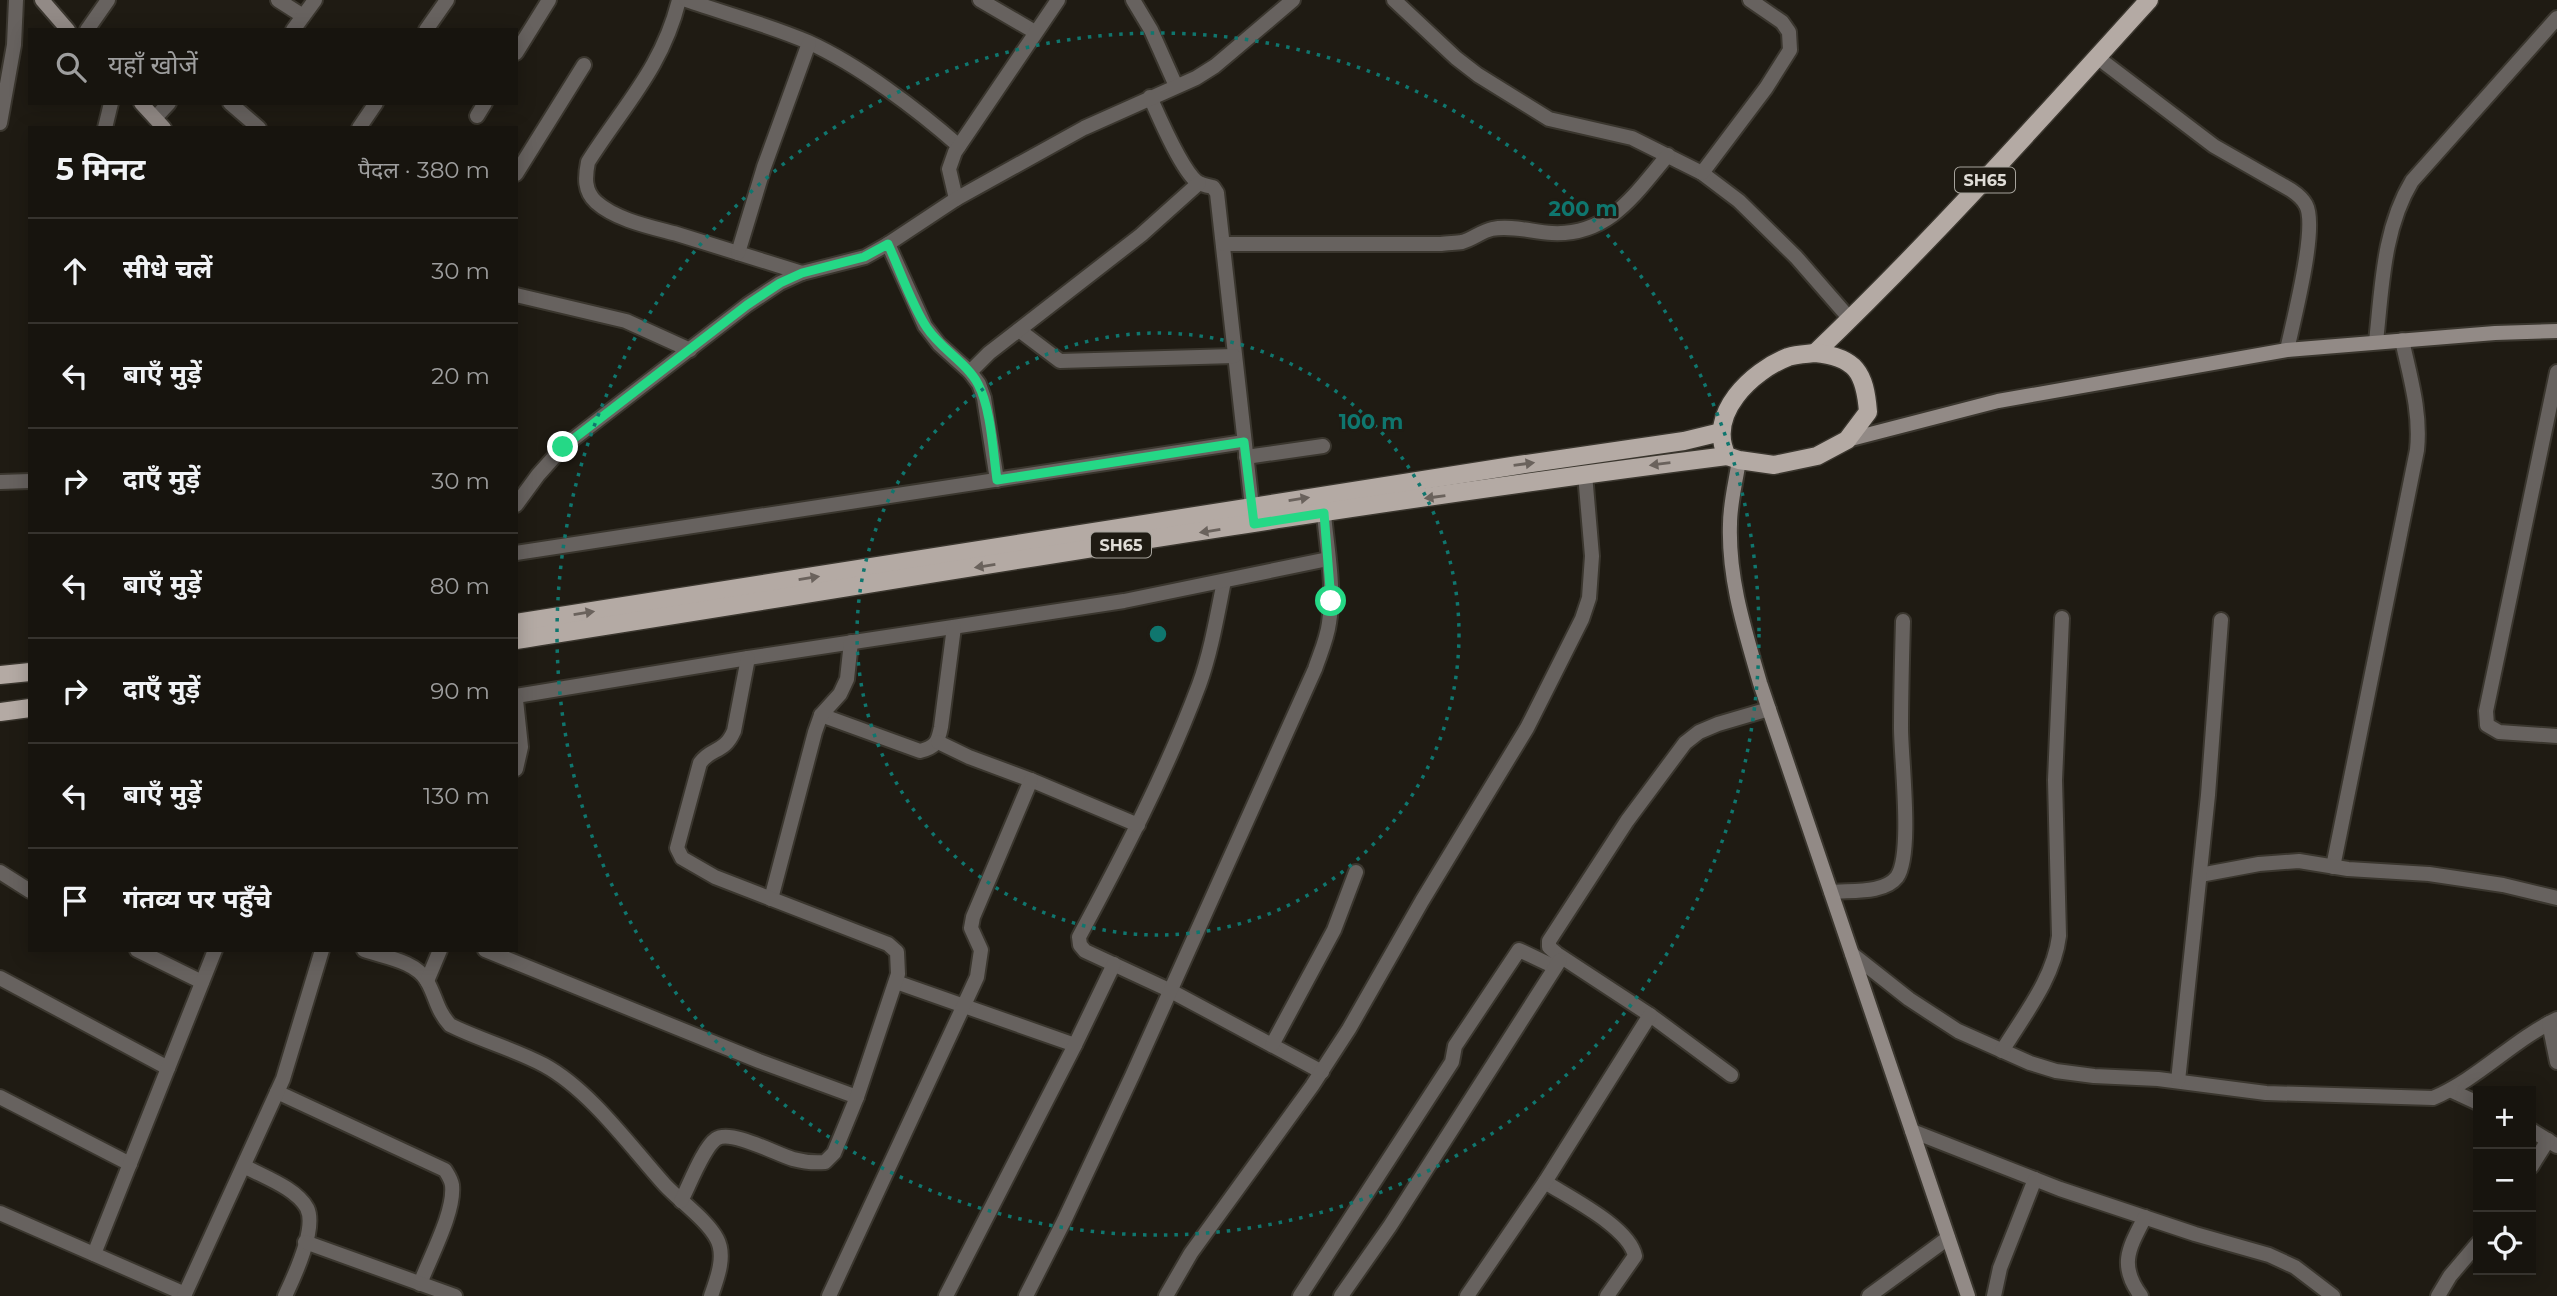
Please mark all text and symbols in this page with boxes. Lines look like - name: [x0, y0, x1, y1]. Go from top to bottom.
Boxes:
- search box: [28, 28, 518, 105]
- icon: search: [52, 48, 90, 86]
- text: यहाँ खोजें: [108, 49, 198, 81]
- text: 5 मिनट: [56, 151, 145, 188]
- text: पैदल · 380 m: [358, 156, 490, 184]
- road number: SH65: [1955, 168, 2015, 192]
- text: 200 m: [1549, 196, 1617, 221]
- icon: ahead: [56, 252, 94, 290]
- text: सीधे चलें: [123, 253, 212, 285]
- text: 30 m: [431, 257, 490, 285]
- icon: left: [56, 357, 94, 395]
- text: बाएँ मुड़ें: [123, 358, 202, 390]
- text: 20 m: [431, 362, 490, 390]
- text: 100 m: [1339, 409, 1403, 434]
- route end: [547, 431, 578, 462]
- one-way arrow: [1513, 459, 1535, 470]
- one-way arrow: [1649, 459, 1671, 470]
- icon: right: [56, 462, 94, 500]
- text: दाएँ मुड़ें: [123, 463, 200, 495]
- text: 30 m: [431, 467, 490, 495]
- one-way arrow: [1423, 492, 1445, 503]
- one-way arrow: [1288, 494, 1310, 505]
- one-way arrow: [1199, 526, 1221, 537]
- road number: SH65: [1091, 532, 1151, 558]
- one-way arrow: [974, 561, 996, 572]
- icon: left: [56, 567, 94, 605]
- text: बाएँ मुड़ें: [123, 568, 202, 600]
- text: 80 m: [430, 572, 490, 600]
- one-way arrow: [798, 572, 820, 583]
- route start: [1315, 585, 1346, 616]
- one-way arrow: [573, 607, 595, 618]
- centre of rings: [1146, 622, 1170, 646]
- icon: right: [56, 672, 94, 710]
- text: दाएँ मुड़ें: [123, 673, 200, 705]
- text: 90 m: [430, 677, 490, 705]
- icon: left: [56, 777, 94, 815]
- text: बाएँ मुड़ें: [123, 778, 202, 810]
- text: 130 m: [423, 782, 490, 810]
- icon: arrive: [56, 882, 94, 920]
- text: गंतव्य पर पहुँचे: [123, 883, 271, 915]
- map controls: [2473, 1086, 2536, 1275]
- button: +: [2473, 1086, 2536, 1149]
- button: −: [2473, 1149, 2536, 1212]
- button: locate: [2473, 1212, 2536, 1275]

